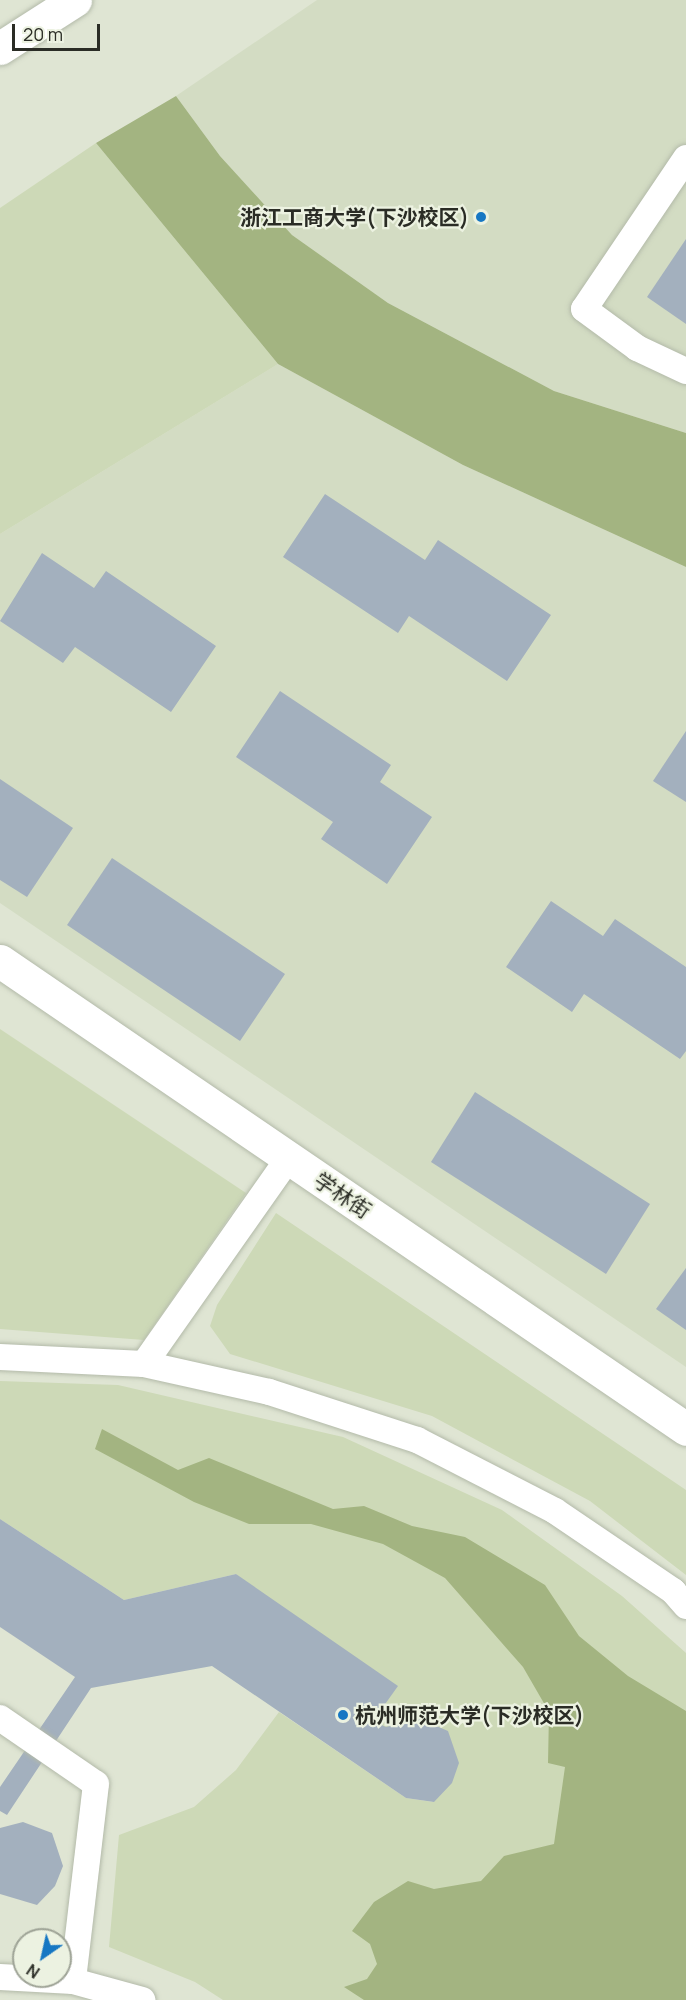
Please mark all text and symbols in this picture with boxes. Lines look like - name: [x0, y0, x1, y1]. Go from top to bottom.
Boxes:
- scale bar: [15, 12, 104, 50]
- text: 20 m: [23, 22, 63, 46]
- place label: 浙江工商大学(下沙校区): [240, 204, 469, 230]
- marker: 浙江工商大学(下沙校区): [474, 210, 488, 224]
- street label: 学林街: [310, 1167, 376, 1223]
- place label: 杭州师范大学(下沙校区): [355, 1702, 584, 1728]
- marker: 杭州师范大学(下沙校区): [336, 1708, 350, 1722]
- north arrow: [12, 1928, 72, 1988]
- text: N: [22, 1959, 44, 1984]

